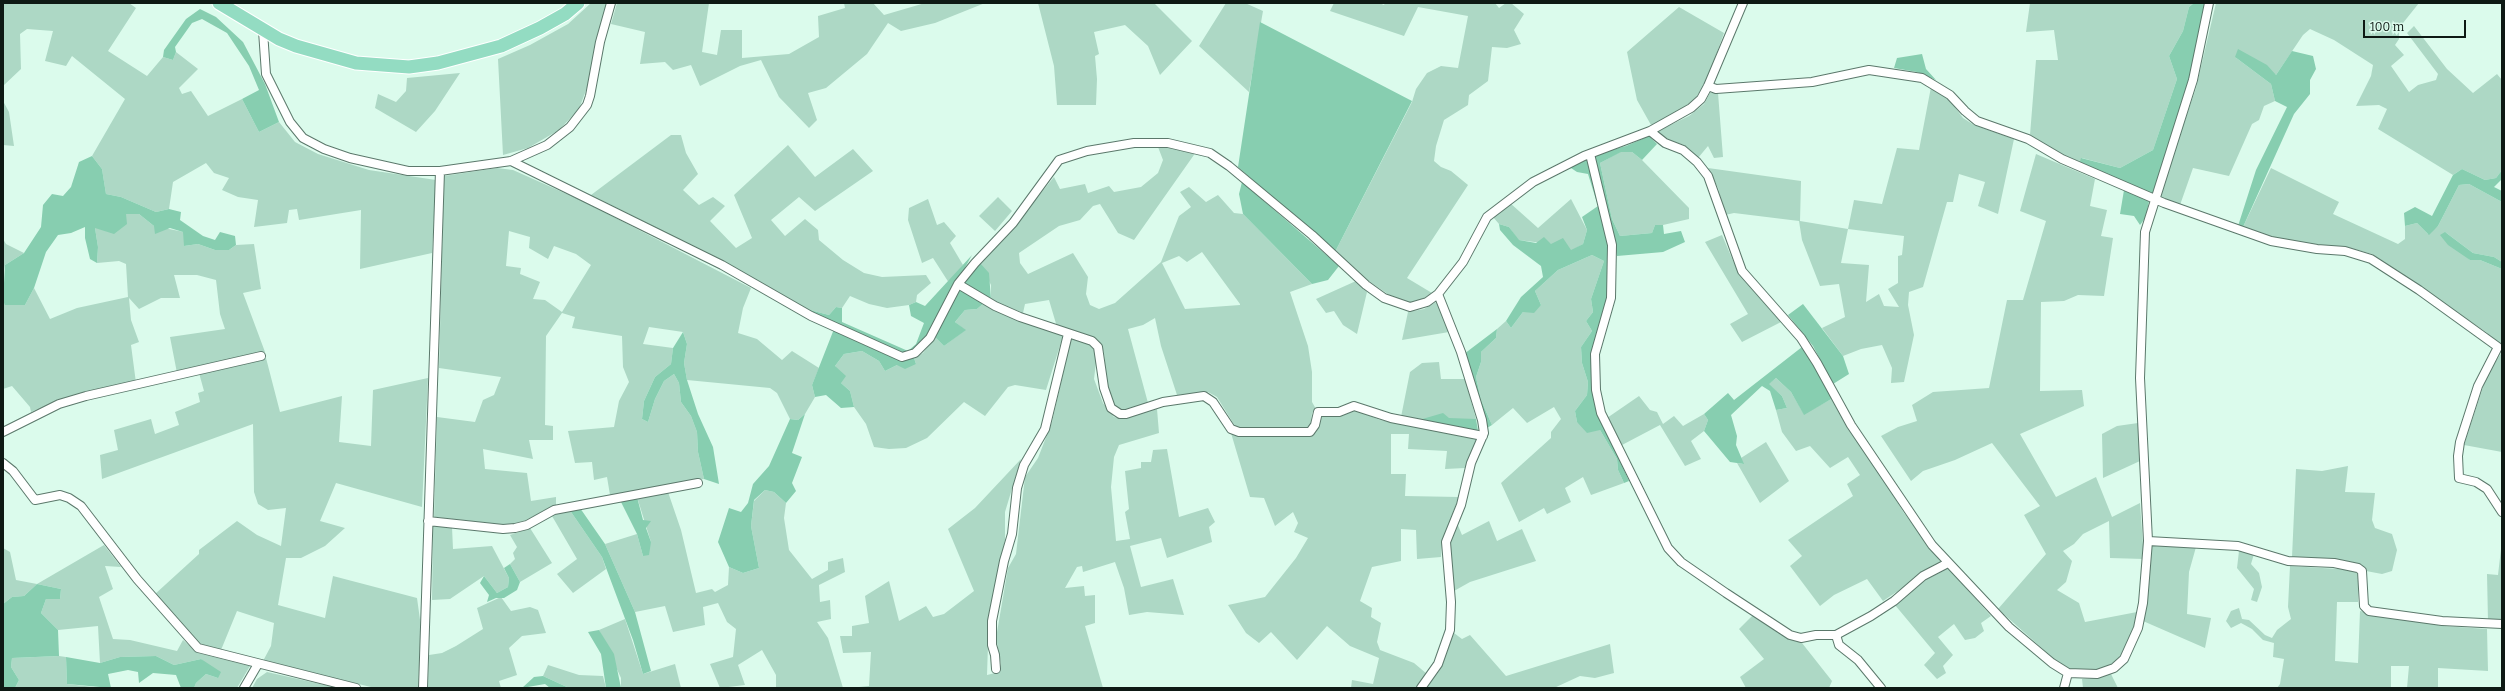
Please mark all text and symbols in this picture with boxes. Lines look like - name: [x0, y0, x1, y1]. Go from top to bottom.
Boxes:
- scale bar: [2365, 12, 2468, 38]
- text: 100 m: [2370, 20, 2404, 34]

